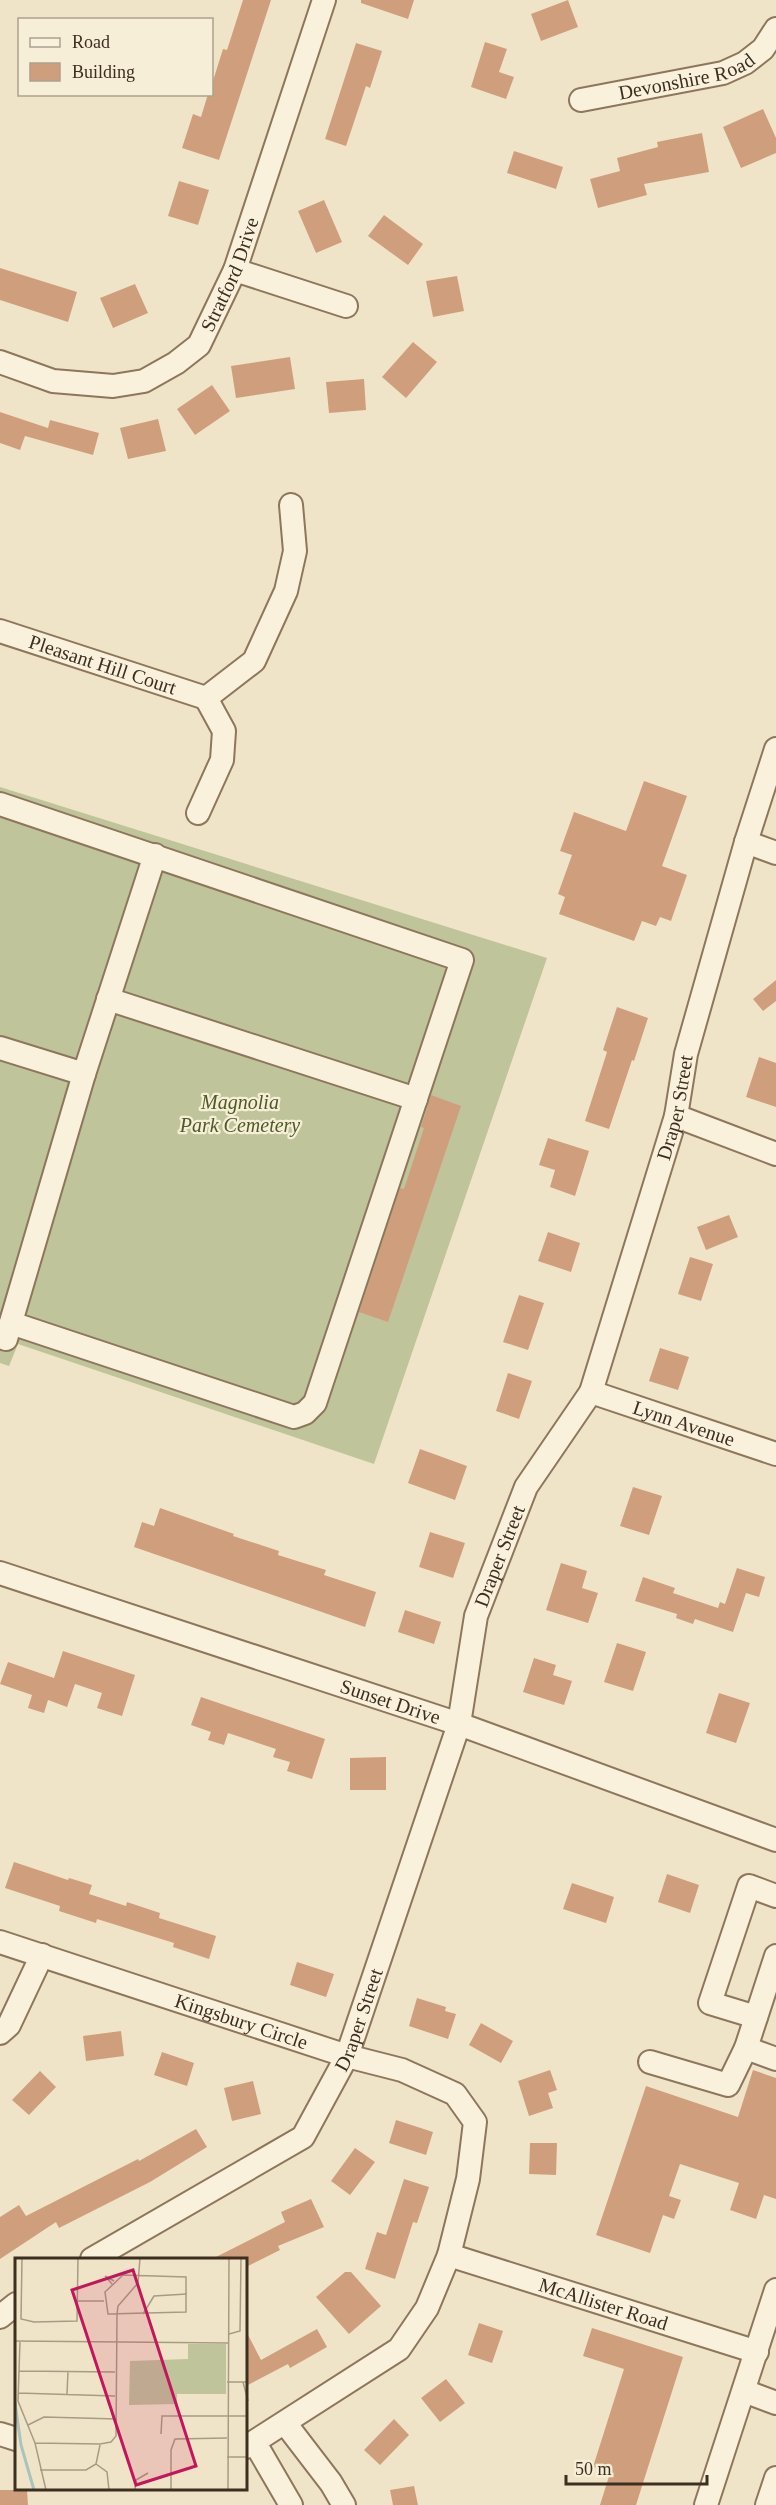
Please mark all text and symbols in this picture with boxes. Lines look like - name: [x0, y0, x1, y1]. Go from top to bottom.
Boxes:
- legend: [18, 18, 213, 96]
- text: Road: [72, 32, 110, 52]
- street label: Devonshire Road: [617, 49, 759, 104]
- text: Building: [72, 62, 135, 82]
- street label: Stratford Drive: [196, 214, 263, 335]
- street label: Pleasant Hill Court: [26, 630, 179, 699]
- street label: Draper Street: [652, 1053, 697, 1163]
- park label: Magnolia Park Cemetery: [179, 1091, 300, 1137]
- street label: Lynn Avenue: [630, 1396, 738, 1450]
- street label: Draper Street: [470, 1502, 529, 1610]
- street label: Sunset Drive: [338, 1675, 443, 1728]
- street label: Draper Street: [330, 1965, 387, 2075]
- street label: Kingsbury Circle: [172, 1989, 311, 2053]
- inset map: [15, 2258, 248, 2490]
- street label: McAllister Road: [536, 2273, 671, 2334]
- scale bar: [566, 2448, 707, 2486]
- text: 50 m: [575, 2459, 612, 2479]

